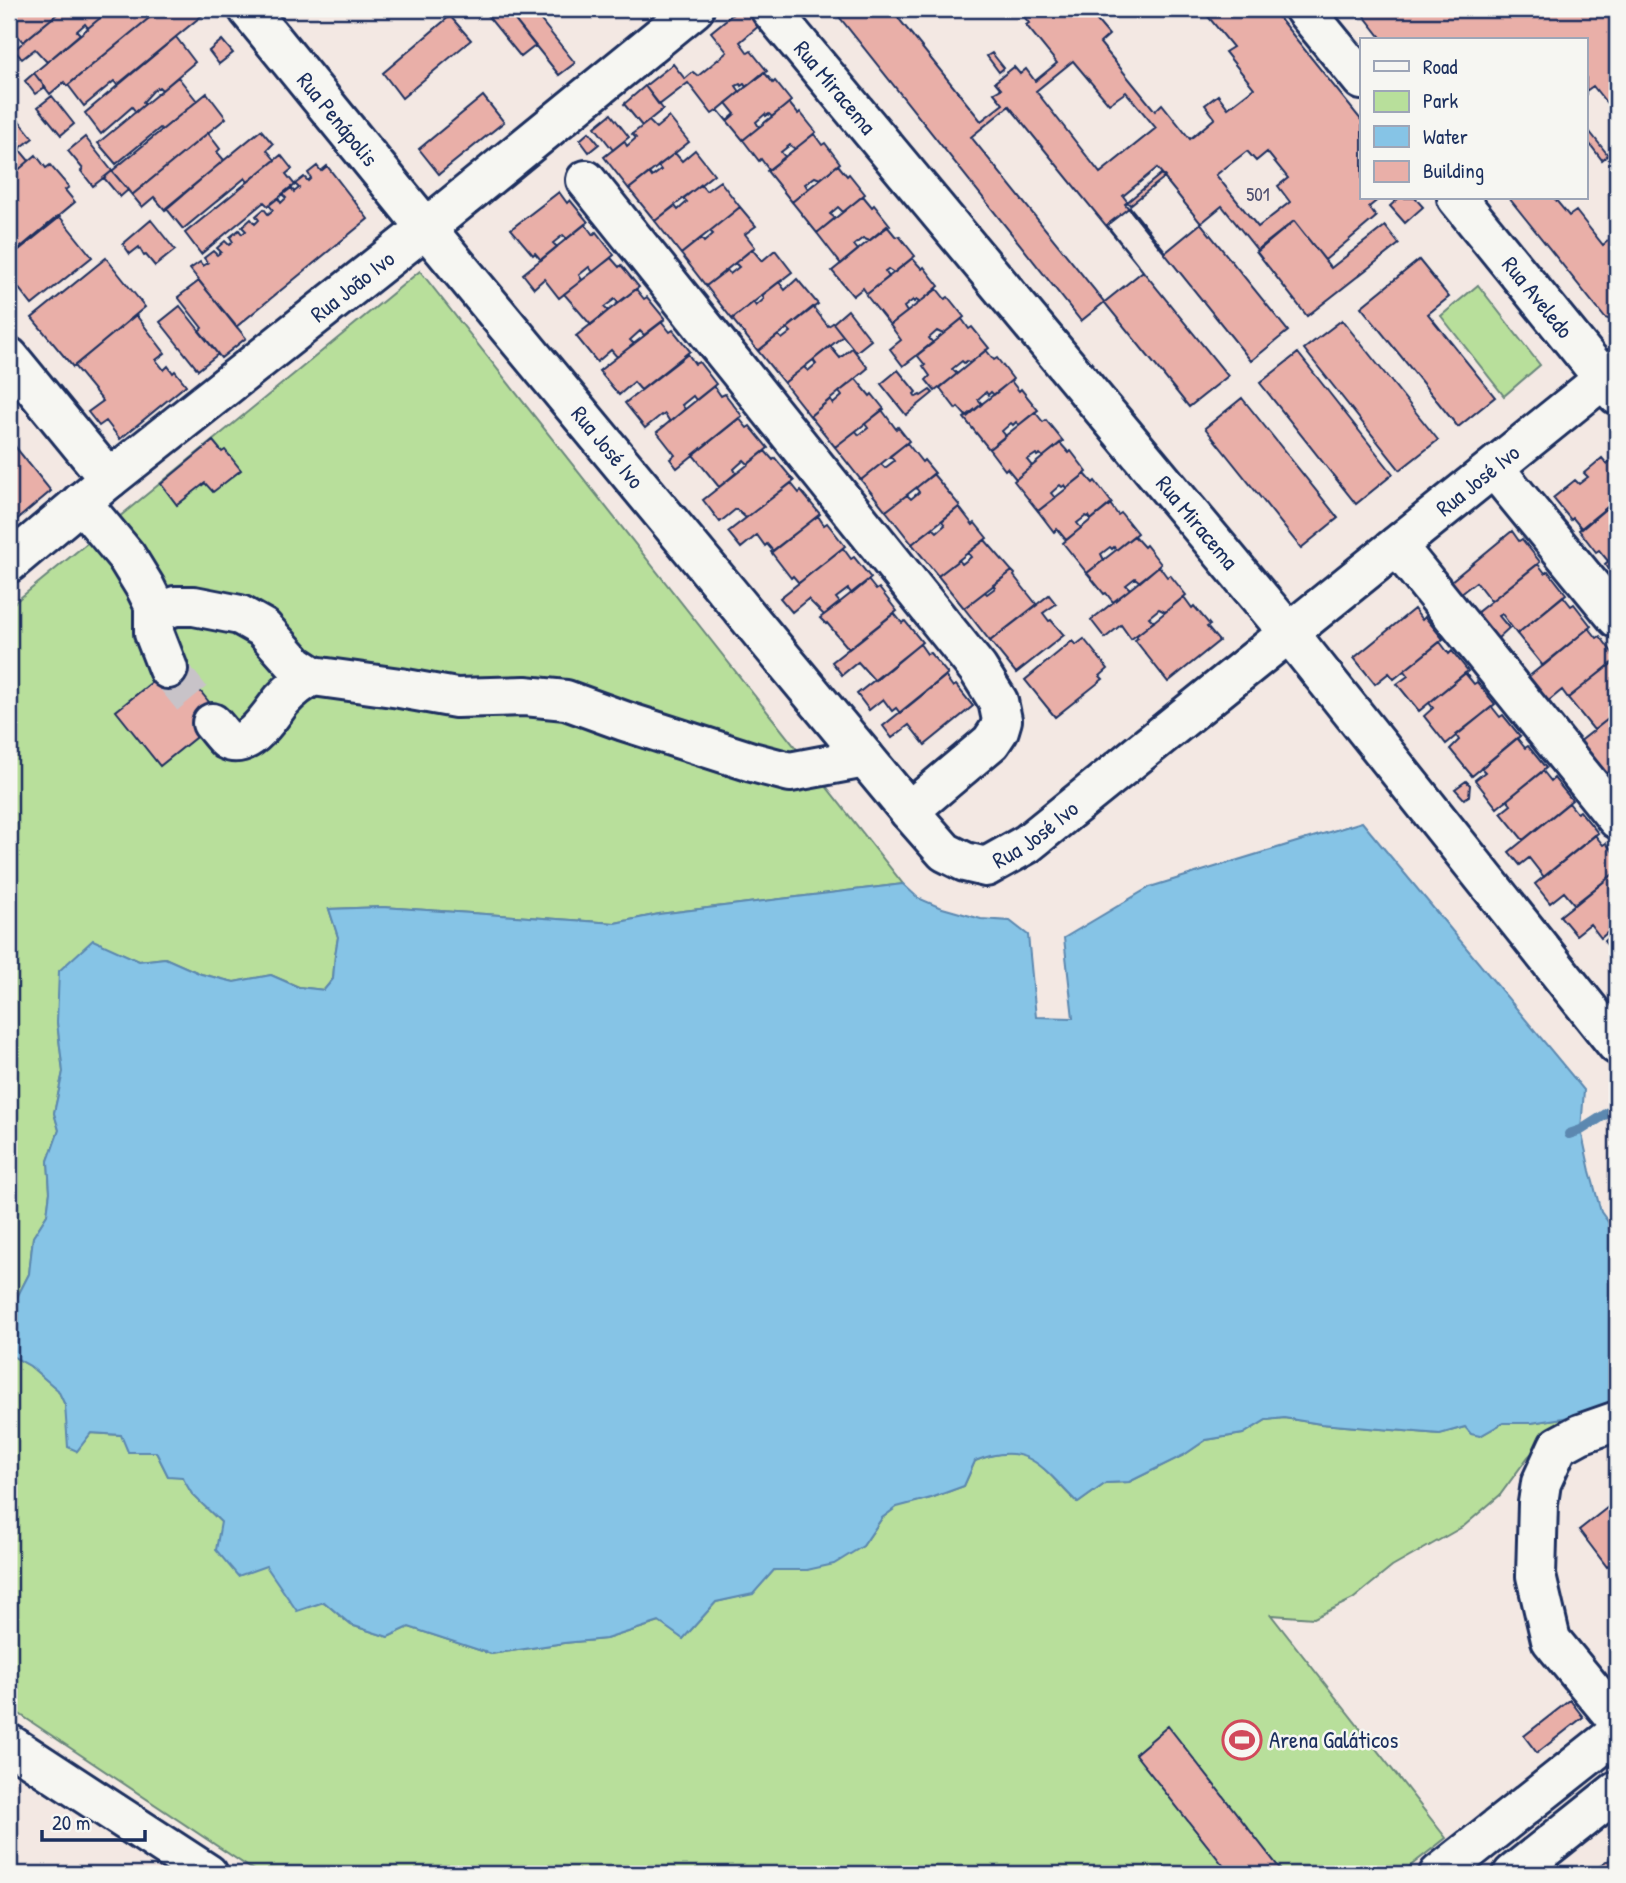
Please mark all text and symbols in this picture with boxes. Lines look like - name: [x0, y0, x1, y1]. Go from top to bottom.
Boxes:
- street label: Rua Miracema: [787, 34, 884, 141]
- legend: [1360, 38, 1588, 200]
- text: Road: [1423, 52, 1457, 81]
- street label: Rua Penápolis: [290, 65, 386, 173]
- text: Park: [1423, 86, 1458, 115]
- text: Water: [1423, 122, 1468, 151]
- text: Building: [1423, 156, 1484, 185]
- house number: 501: [1246, 181, 1270, 207]
- street label: Rua João Ivo: [304, 243, 401, 329]
- street label: Rua Aveledo: [1495, 250, 1581, 345]
- street label: Rua José Ivo: [565, 399, 652, 495]
- street label: Rua José Ivo: [1429, 437, 1526, 523]
- street label: Rua Miracema: [1149, 469, 1246, 576]
- street label: Rua José Ivo: [987, 793, 1084, 875]
- sports icon: Arena Galáticos: [1221, 1719, 1263, 1761]
- place label: Arena Galáticos: [1269, 1724, 1398, 1755]
- scale bar: [42, 1799, 145, 1843]
- text: 20 m: [52, 1808, 90, 1837]

